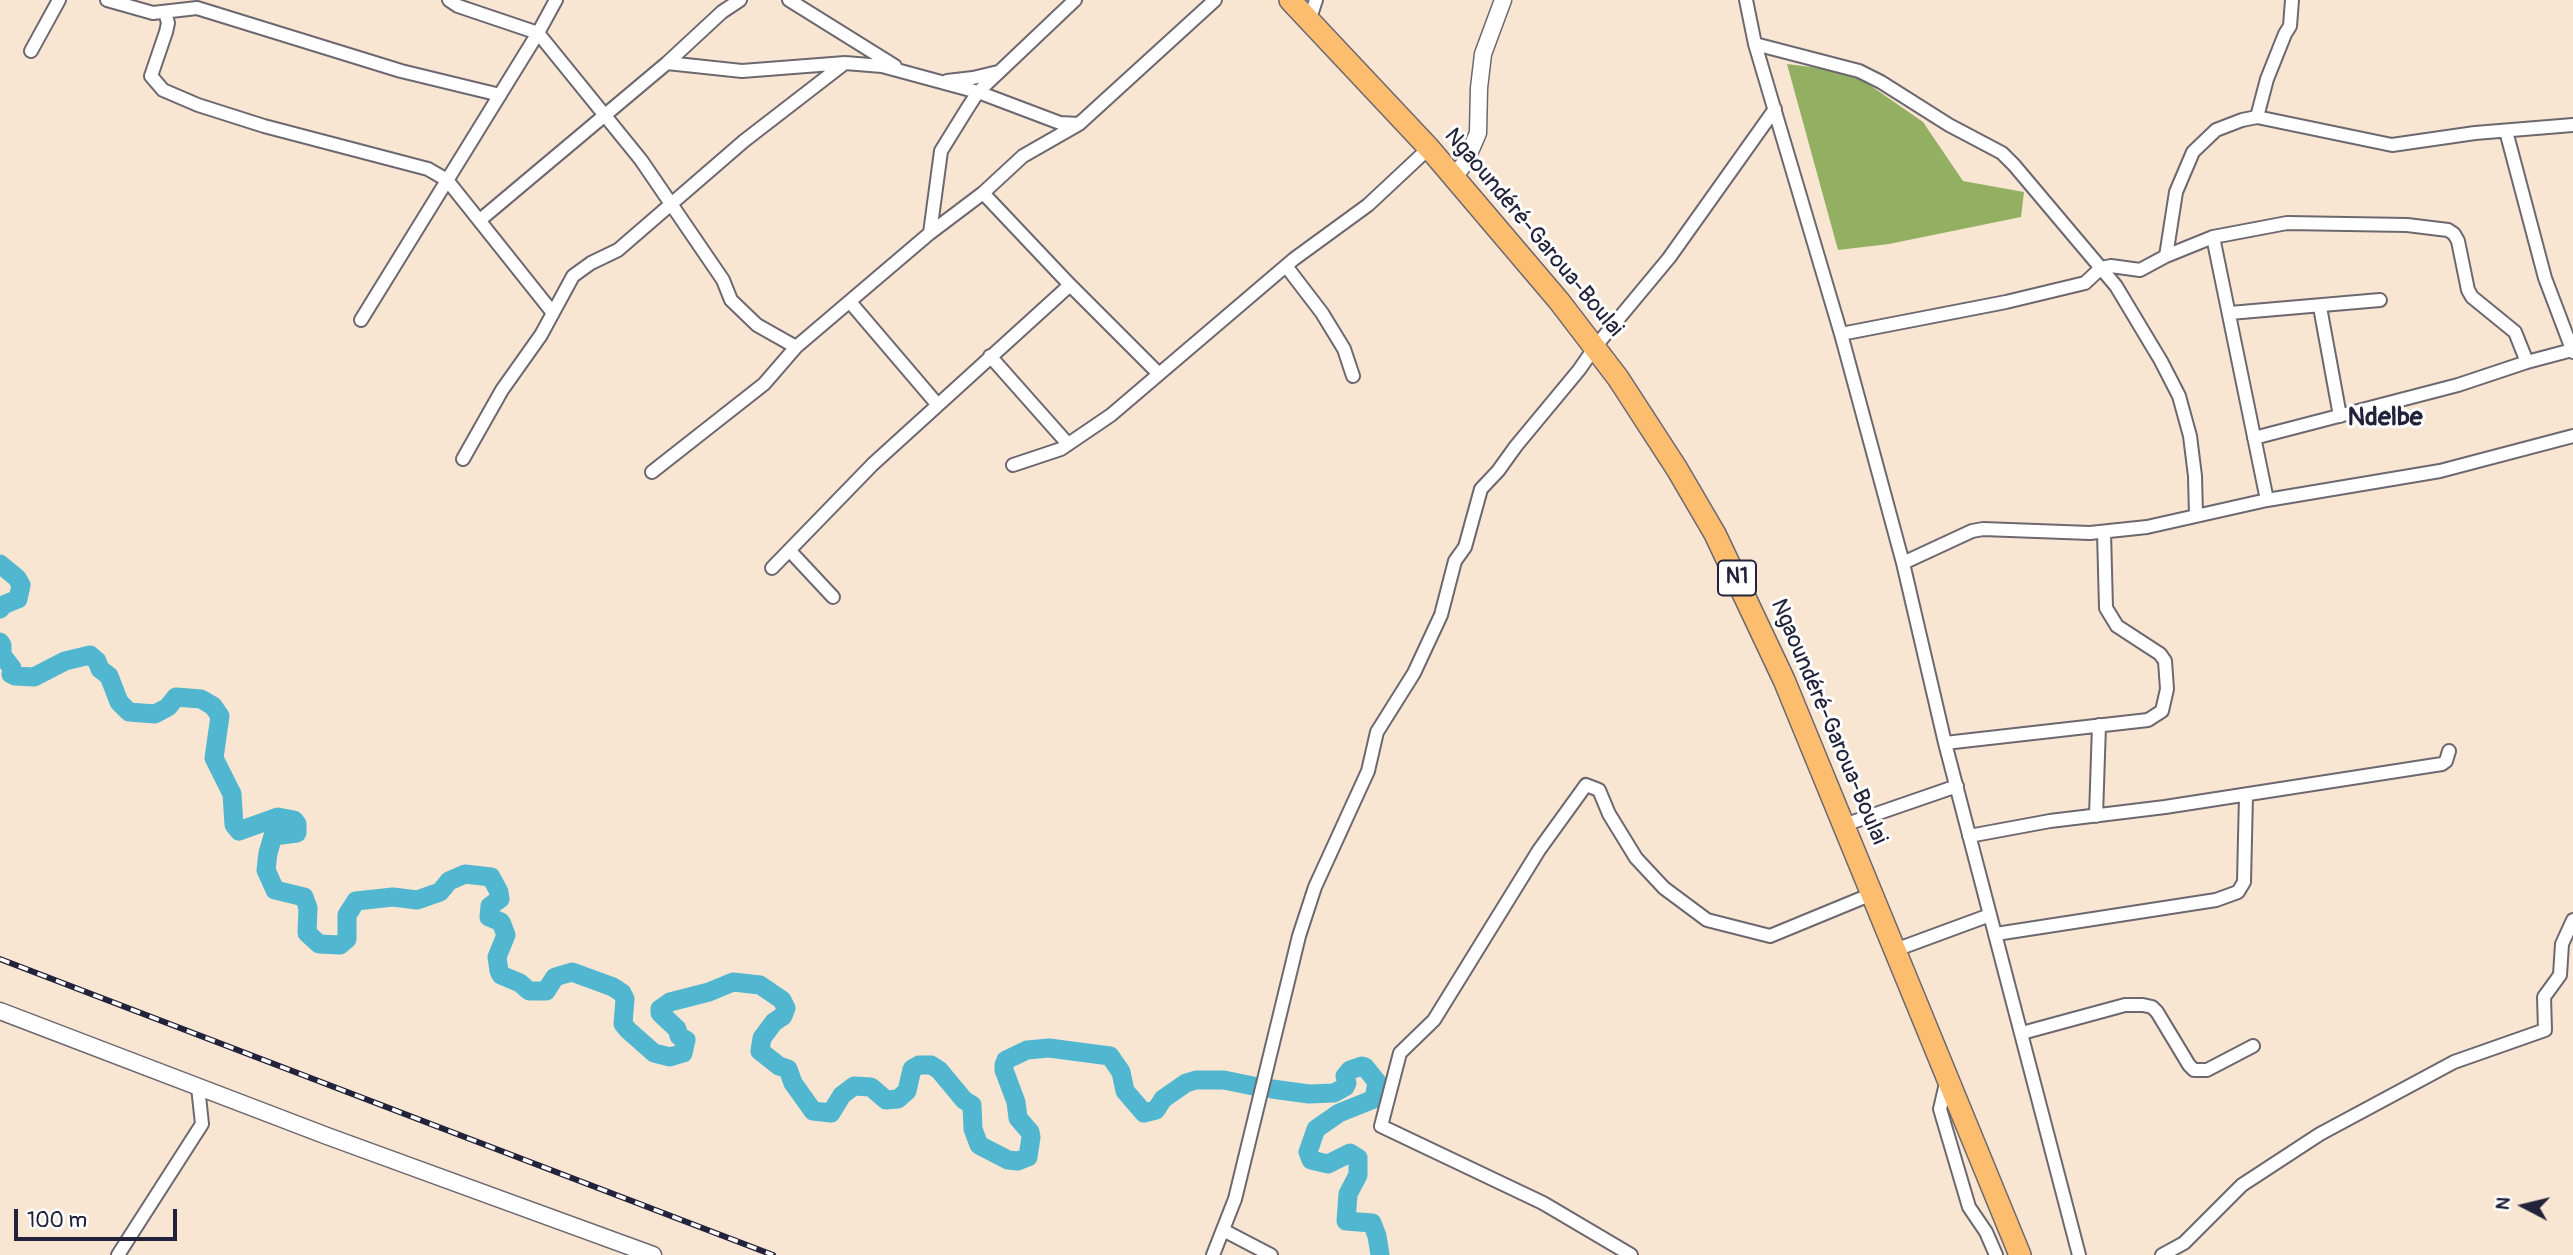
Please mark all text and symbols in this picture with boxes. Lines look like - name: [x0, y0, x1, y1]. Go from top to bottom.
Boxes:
- street label: Ngaoundéré-Garoua-Boulai: [1438, 123, 1628, 343]
- district label: Ndelbe: [2347, 402, 2423, 434]
- road number: N1: [1718, 560, 1756, 596]
- street label: Ngaoundéré-Garoua-Boulai: [1764, 595, 1892, 849]
- north arrow: [2489, 1171, 2559, 1241]
- scale bar: [18, 1196, 180, 1240]
- text: N: [2490, 1196, 2516, 1211]
- text: 100 m: [27, 1207, 87, 1234]

